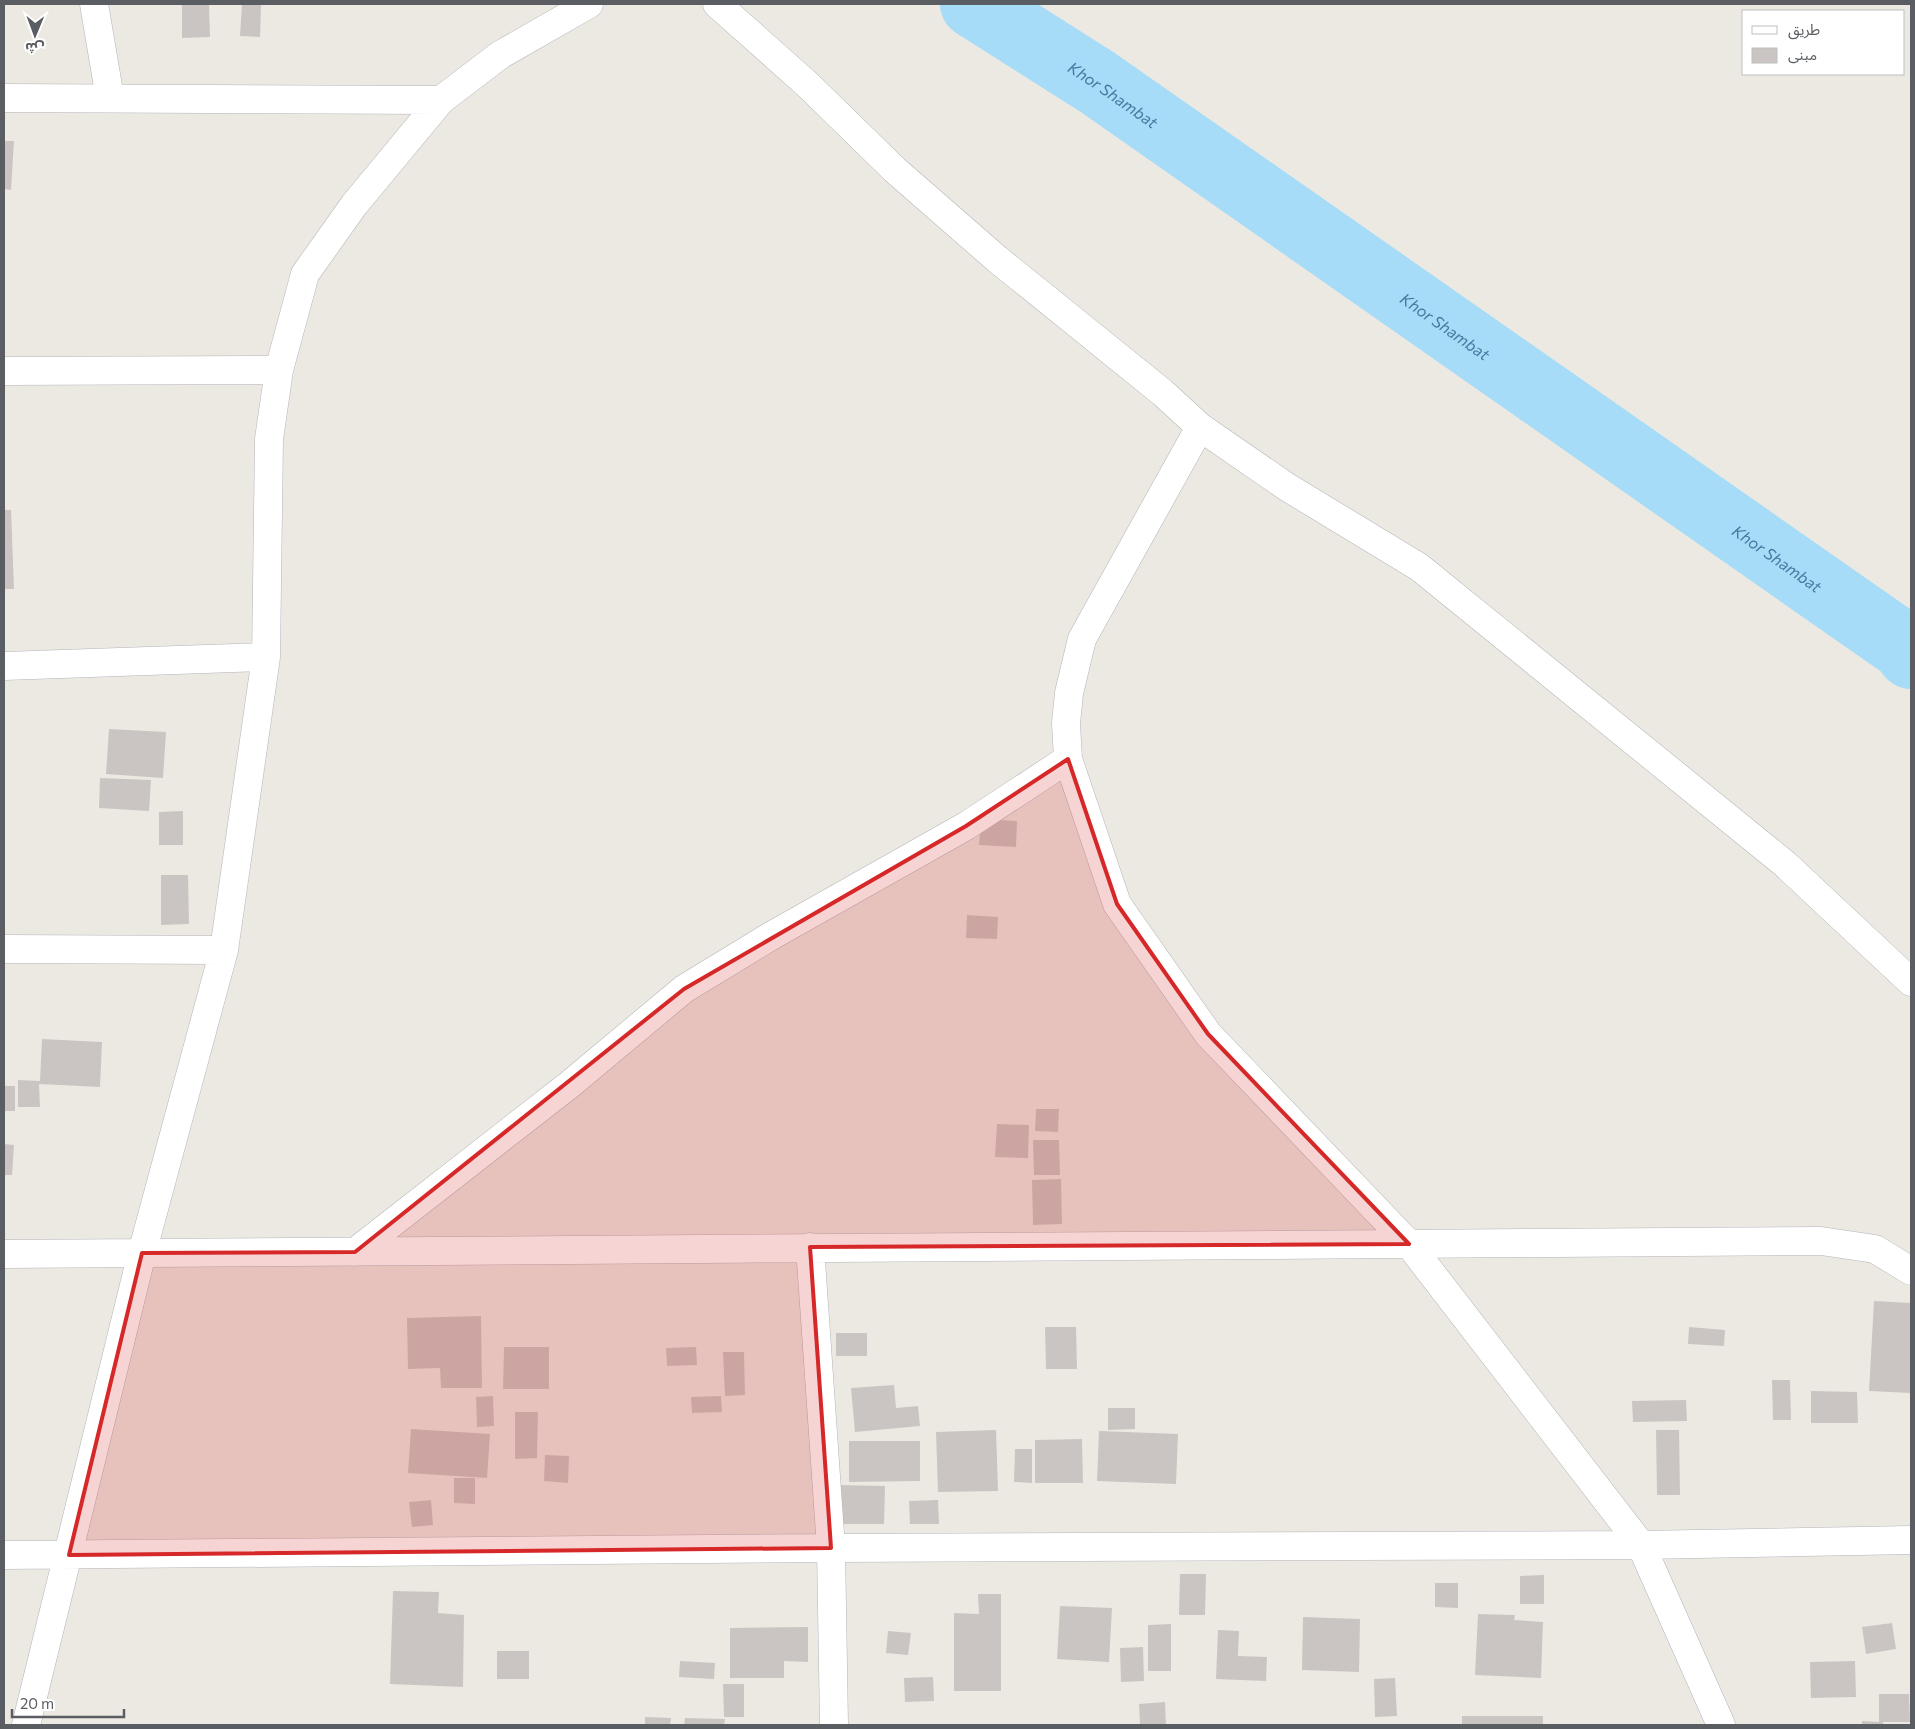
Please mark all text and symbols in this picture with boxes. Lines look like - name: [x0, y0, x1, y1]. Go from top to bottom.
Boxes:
- north arrow: [10, 10, 60, 60]
- legend: [1742, 10, 1905, 75]
- text: طريق: [1788, 20, 1820, 40]
- text: ش: [25, 40, 45, 57]
- text: مبنى: [1788, 45, 1817, 64]
- water label: Khor Shambat: [1065, 57, 1162, 132]
- water label: Khor Shambat: [1397, 288, 1494, 364]
- water label: Khor Shambat: [1729, 520, 1826, 596]
- scale bar: [12, 1686, 125, 1718]
- text: 20 m: [20, 1694, 54, 1712]

